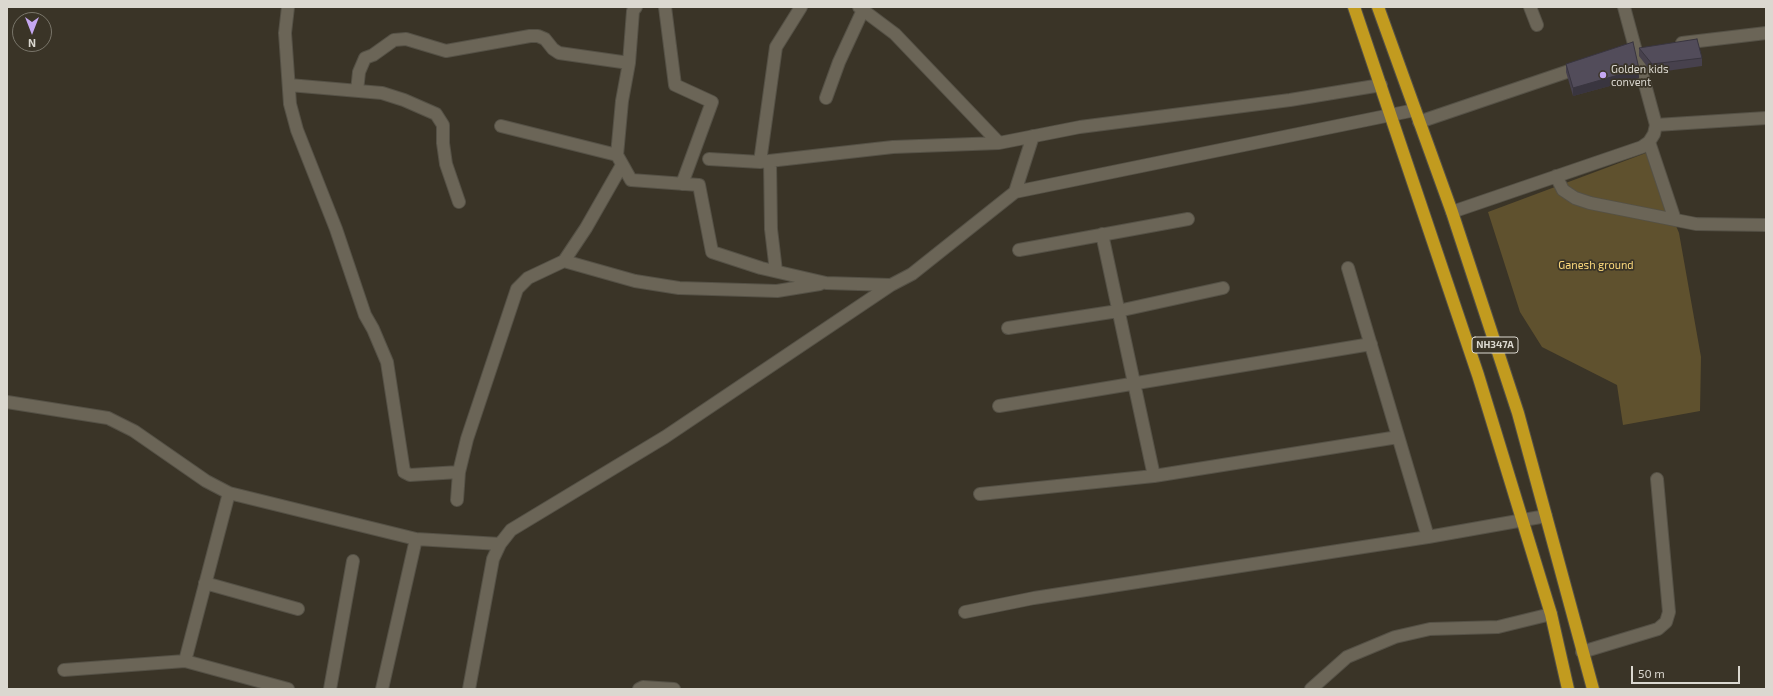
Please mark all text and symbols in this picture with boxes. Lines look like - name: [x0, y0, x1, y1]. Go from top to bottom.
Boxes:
- north arrow: [12, 12, 52, 52]
- text: N: [28, 37, 36, 50]
- place label: Golden kids convent: [1611, 62, 1669, 88]
- marker: Golden kids convent: [1598, 70, 1608, 80]
- park label: Ganesh ground: [1558, 258, 1634, 272]
- road number: NH347A: [1472, 337, 1518, 353]
- scale bar: [1633, 658, 1742, 684]
- text: 50 m: [1638, 666, 1665, 680]

